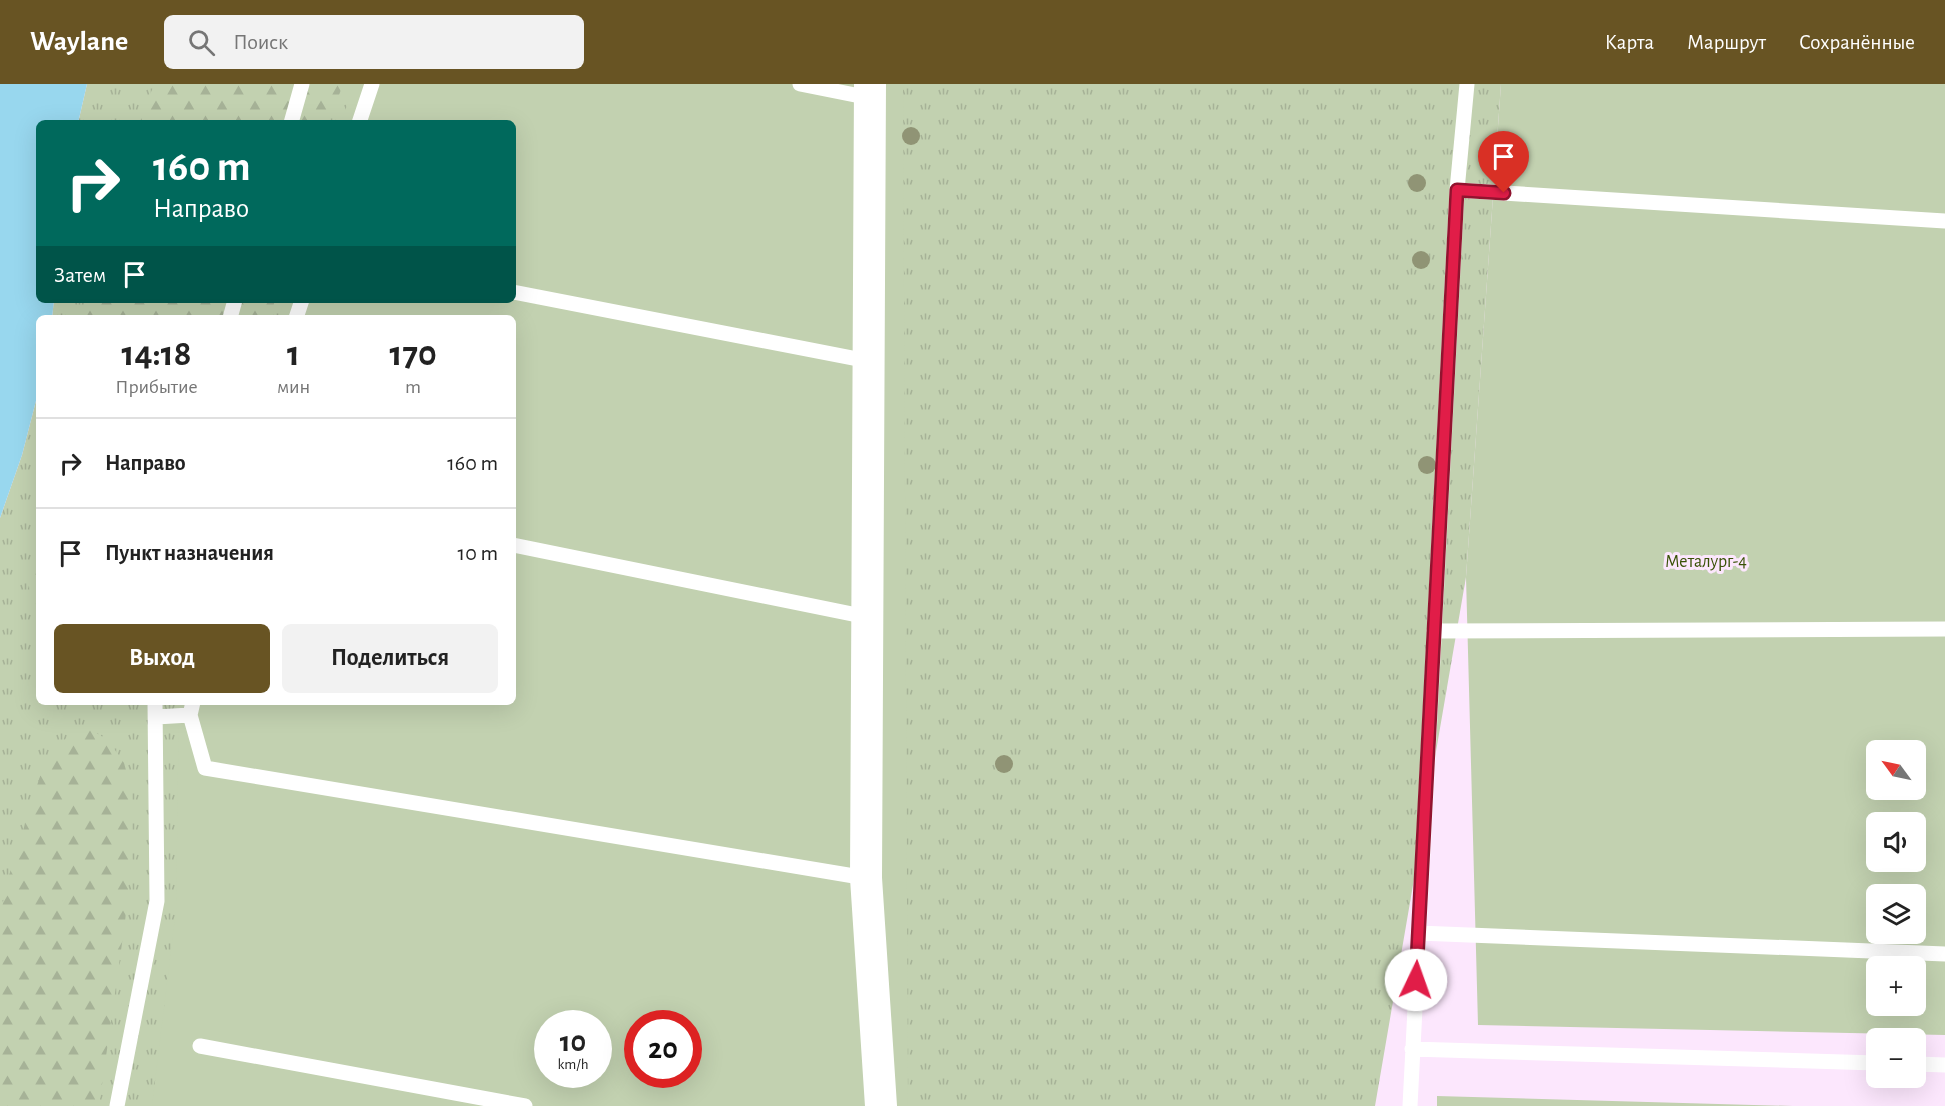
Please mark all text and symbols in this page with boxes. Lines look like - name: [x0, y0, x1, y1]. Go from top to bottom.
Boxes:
- search box: [164, 15, 584, 69]
- icon: search: [185, 26, 218, 59]
- text: Waylane: [30, 28, 128, 56]
- text: Поиск: [233, 31, 288, 53]
- text: Карта: [1605, 32, 1654, 53]
- text: Маршрут: [1687, 32, 1766, 53]
- text: Сохранённые: [1799, 32, 1915, 53]
- pin: [1478, 131, 1529, 193]
- icon: arrive: [1487, 140, 1520, 173]
- icon: right: [54, 144, 132, 222]
- text: 160 m: [153, 146, 251, 188]
- text: Направо: [153, 195, 249, 222]
- icon: arrive: [118, 258, 151, 291]
- text: Затем: [54, 264, 106, 286]
- text: 14:18: [121, 336, 191, 372]
- text: 1: [287, 336, 300, 372]
- text: 170: [389, 336, 437, 372]
- text: Прибытие: [115, 377, 198, 397]
- text: мин: [277, 377, 310, 397]
- text: m: [405, 377, 421, 397]
- icon: right: [54, 447, 87, 480]
- text: Направо: [105, 452, 186, 474]
- text: 160 m: [447, 452, 498, 474]
- icon: arrive: [54, 537, 87, 570]
- text: Пункт назначения: [105, 542, 274, 564]
- text: 10 m: [458, 542, 498, 564]
- park label: Металург-4: [1665, 553, 1747, 571]
- button: Выход: [54, 624, 270, 693]
- button: Поделиться: [282, 624, 498, 693]
- north arrow: [1866, 740, 1926, 800]
- map controls: [1866, 740, 1926, 1088]
- button: sound: [1866, 812, 1926, 872]
- button: layers: [1866, 884, 1926, 944]
- position arrow: [1384, 948, 1448, 1012]
- button: +: [1866, 956, 1926, 1016]
- speed limit sign: 20: [624, 1010, 702, 1088]
- text: 10: [560, 1027, 586, 1057]
- button: −: [1866, 1028, 1926, 1088]
- text: km/h: [558, 1057, 588, 1072]

